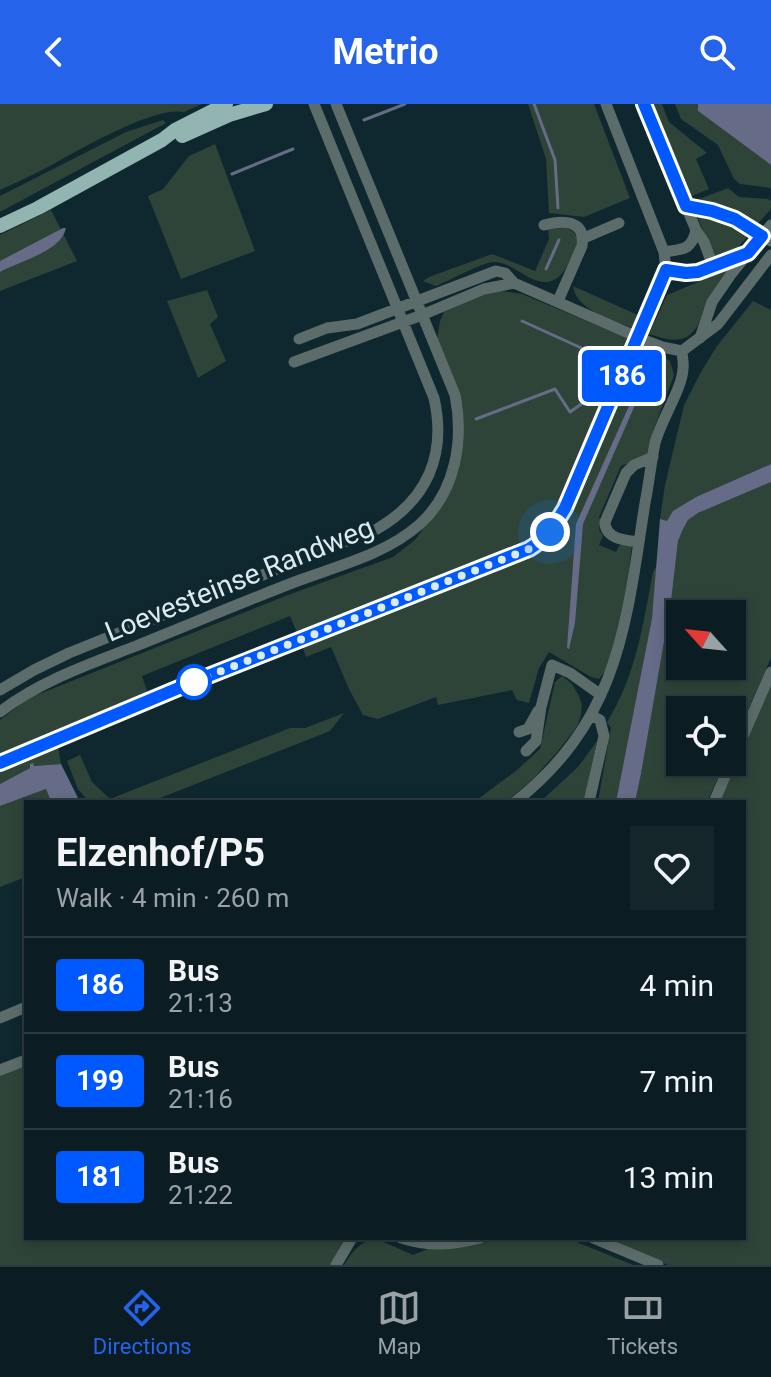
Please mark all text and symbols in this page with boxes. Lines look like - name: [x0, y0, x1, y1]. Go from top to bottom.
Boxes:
- icon: back: [32, 30, 76, 74]
- icon: search: [695, 30, 739, 74]
- text: Metrio: [332, 31, 439, 73]
- line badge: 186: [576, 350, 668, 402]
- text: 186: [598, 359, 646, 392]
- street label: Loevesteinse Randweg: [100, 511, 378, 648]
- your location: [530, 512, 570, 552]
- north arrow: [666, 600, 746, 680]
- map controls: [666, 600, 746, 776]
- unlabelled marker: [177, 665, 211, 699]
- button: locate: [666, 696, 746, 776]
- button: heart: [630, 826, 714, 910]
- text: Elzenhof/P5: [56, 831, 265, 875]
- text: Walk · 4 min · 260 m: [56, 883, 289, 913]
- text: Bus: [168, 953, 219, 988]
- text: 186: [76, 968, 124, 1001]
- text: 4 min: [640, 968, 714, 1003]
- text: 21:13: [168, 988, 233, 1018]
- text: Bus: [168, 1049, 219, 1084]
- text: 199: [76, 1064, 124, 1097]
- text: 7 min: [640, 1064, 714, 1099]
- text: 21:16: [168, 1084, 233, 1114]
- text: Bus: [168, 1145, 219, 1180]
- text: 181: [76, 1160, 124, 1193]
- text: 13 min: [623, 1160, 714, 1195]
- text: 21:22: [168, 1180, 233, 1210]
- tab: Directions: [93, 1286, 192, 1359]
- tab: Map: [377, 1286, 421, 1359]
- tab: Tickets: [607, 1286, 678, 1359]

